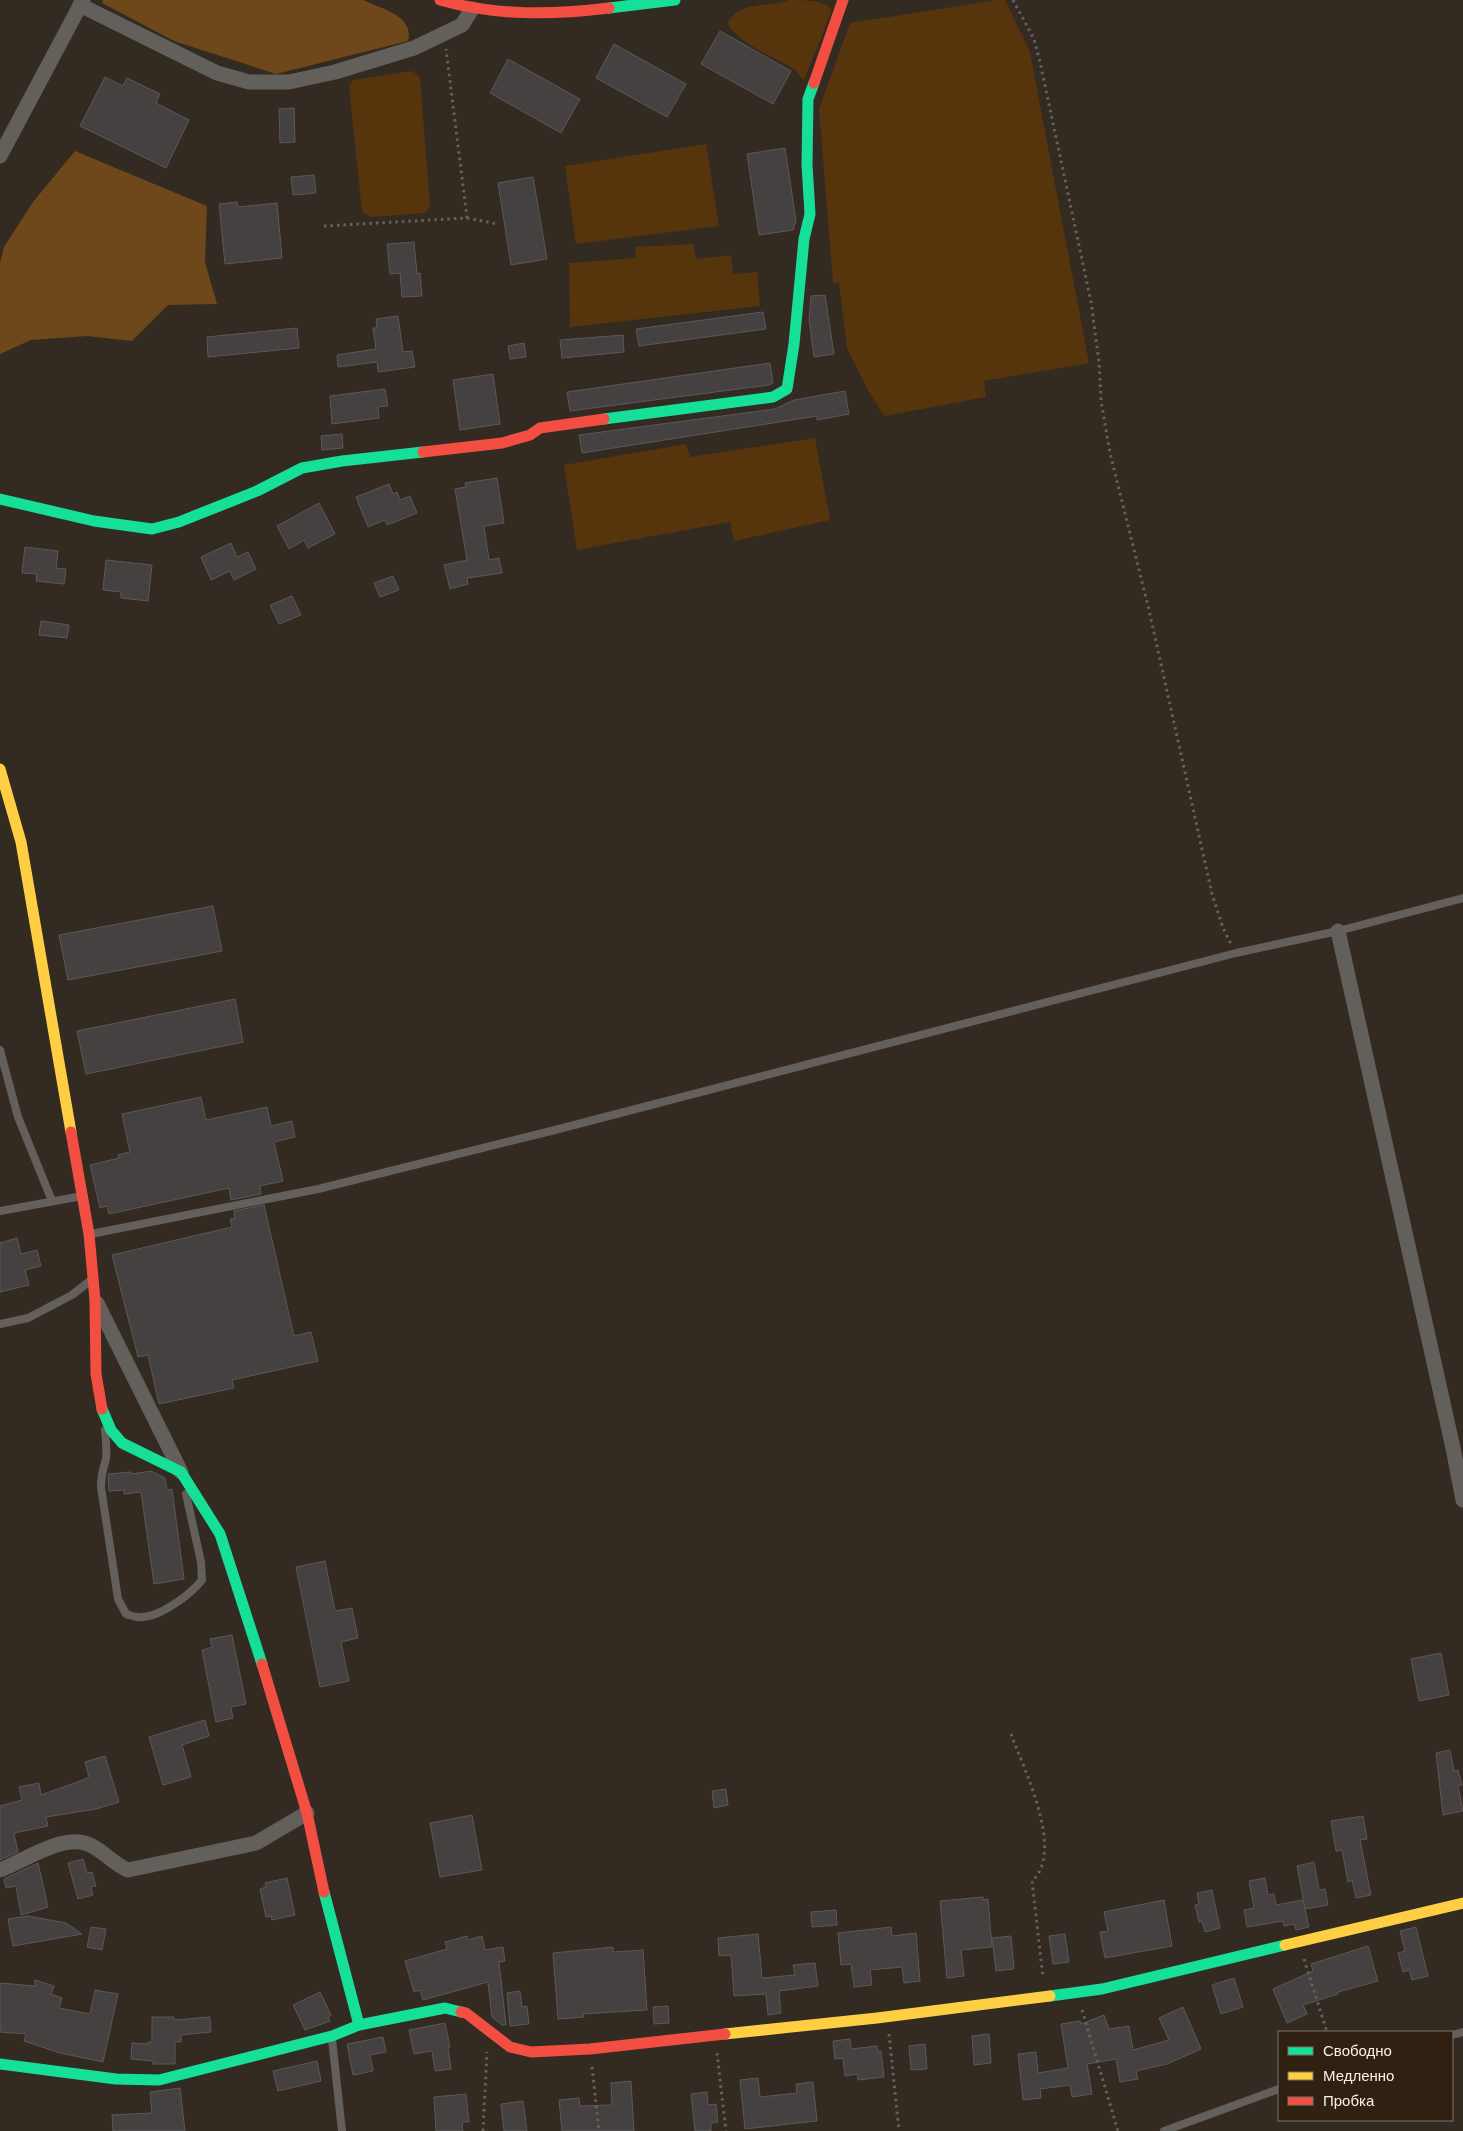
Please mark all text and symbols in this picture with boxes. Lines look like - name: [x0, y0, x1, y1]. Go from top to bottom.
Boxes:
- legend: [1278, 2031, 1453, 2121]
- text: Свободно: [1323, 2041, 1392, 2059]
- text: Медленно: [1323, 2066, 1394, 2084]
- text: Пробка: [1323, 2091, 1375, 2109]

